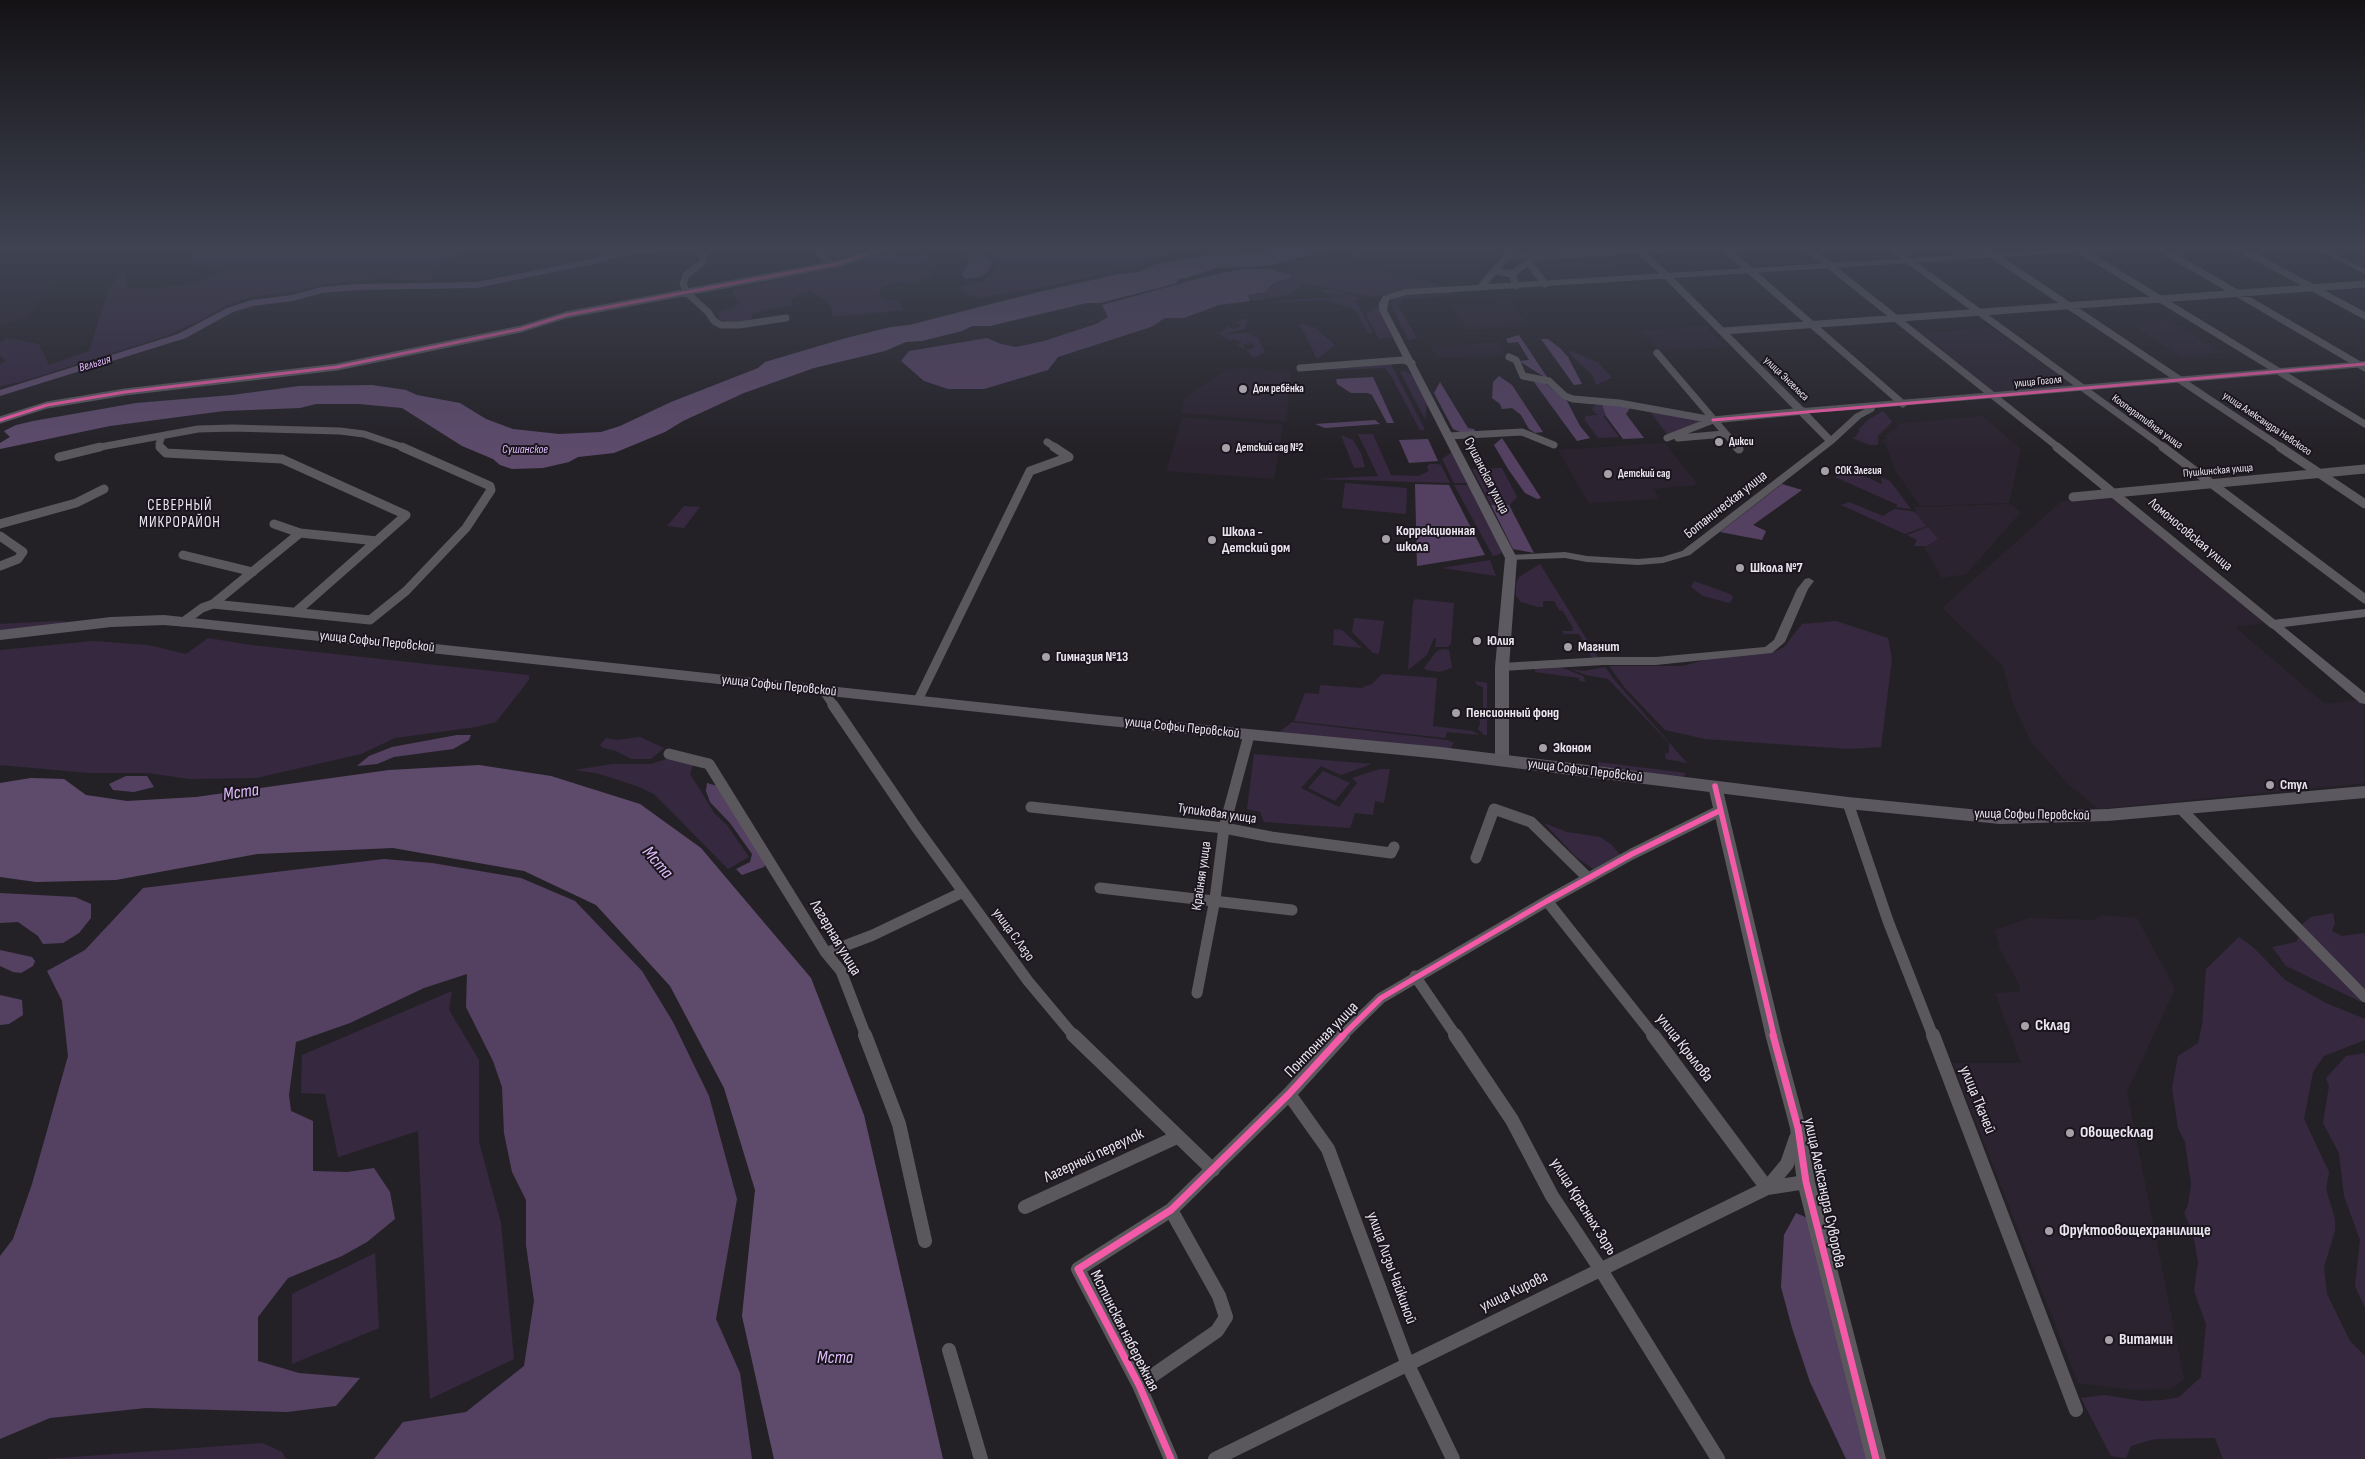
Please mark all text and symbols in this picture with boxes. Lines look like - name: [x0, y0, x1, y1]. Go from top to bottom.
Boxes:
- water label: Вельгия: [77, 352, 113, 376]
- street label: улица Энгельса: [1761, 354, 1811, 404]
- street label: улица Гоголя: [2014, 373, 2062, 391]
- place label: Дом ребёнка: [1253, 382, 1304, 396]
- marker: Дом ребёнка: [1237, 383, 1249, 395]
- street label: улица Александра Невского: [2220, 389, 2314, 459]
- street label: Кооперативная улица: [2109, 392, 2185, 452]
- street label: Сушанская улица: [1460, 435, 1512, 517]
- place label: Дикси: [1729, 435, 1754, 449]
- marker: Дикси: [1713, 436, 1725, 448]
- place label: Детский сад №2: [1236, 441, 1303, 455]
- marker: Детский сад №2: [1220, 442, 1232, 454]
- water label: Сушанское: [502, 443, 548, 457]
- street label: Пушкинская улица: [2182, 461, 2254, 481]
- place label: СОК Элегия: [1835, 464, 1882, 478]
- marker: СОК Элегия: [1819, 465, 1831, 477]
- place label: Детский сад: [1618, 467, 1670, 481]
- street label: Ботаническая улица: [1681, 467, 1771, 543]
- marker: Детский сад: [1602, 468, 1614, 480]
- street label: Ломоносовская улица: [2145, 495, 2235, 575]
- district label: СЕВЕРНЫЙ МИКРОРАЙОН: [138, 497, 222, 532]
- place label: Коррекционная школа: [1396, 523, 1475, 556]
- place label: Школа - Детский дом: [1222, 524, 1290, 556]
- marker: Коррекционная школа: [1380, 533, 1392, 545]
- marker: Школа - Детский дом: [1206, 534, 1218, 546]
- place label: Школа №7: [1750, 560, 1803, 576]
- marker: Школа №7: [1734, 562, 1746, 574]
- street label: улица Софьи Перовской: [319, 628, 435, 656]
- place label: Юлия: [1487, 633, 1514, 649]
- marker: Юлия: [1471, 635, 1483, 647]
- place label: Магнит: [1578, 639, 1620, 655]
- marker: Магнит: [1562, 641, 1574, 653]
- place label: Гимназия №13: [1056, 649, 1128, 665]
- marker: Гимназия №13: [1040, 651, 1052, 663]
- street label: улица Софьи Перовской: [721, 672, 837, 700]
- place label: Пенсионный фонд: [1466, 705, 1559, 721]
- marker: Пенсионный фонд: [1450, 707, 1462, 719]
- street label: улица Софьи Перовской: [1124, 714, 1240, 742]
- place label: Эконом: [1553, 740, 1591, 756]
- marker: Эконом: [1537, 742, 1549, 754]
- street label: улица Софьи Перовской: [1527, 756, 1643, 786]
- place label: Стул: [2280, 777, 2307, 793]
- marker: Стул: [2264, 779, 2276, 791]
- water label: Мста: [222, 780, 260, 806]
- street label: Тупиковая улица: [1177, 800, 1257, 828]
- street label: улица Софьи Перовской: [1974, 806, 2090, 824]
- street label: Крайняя улица: [1189, 840, 1215, 912]
- water label: Мста: [637, 842, 677, 884]
- street label: Лагерная улица: [805, 897, 865, 979]
- street label: улица С.Лазо: [988, 905, 1038, 965]
- street label: Понтонная улица: [1281, 998, 1363, 1082]
- street label: улица Крылова: [1651, 1010, 1717, 1086]
- place label: Склад: [2035, 1016, 2070, 1036]
- marker: Склад: [2019, 1020, 2031, 1032]
- street label: улица Ткачей: [1955, 1063, 1999, 1137]
- street label: улица Александра Суворова: [1799, 1116, 1849, 1270]
- place label: Овощесклад: [2080, 1123, 2154, 1143]
- street label: Лагерный переулок: [1041, 1125, 1147, 1187]
- marker: Овощесклад: [2064, 1127, 2076, 1139]
- street label: улица Красных Зорь: [1545, 1155, 1621, 1259]
- street label: улица Лизы Чайкиной: [1362, 1209, 1420, 1327]
- place label: Фруктоовощехранилище: [2059, 1221, 2211, 1241]
- marker: Фруктоовощехранилище: [2043, 1225, 2055, 1237]
- street label: Мстинская набережная: [1085, 1267, 1163, 1395]
- street label: улица Кирова: [1477, 1267, 1551, 1317]
- place label: Витамин: [2119, 1330, 2173, 1350]
- marker: Витамин: [2103, 1334, 2115, 1346]
- water label: Мста: [817, 1347, 853, 1369]

